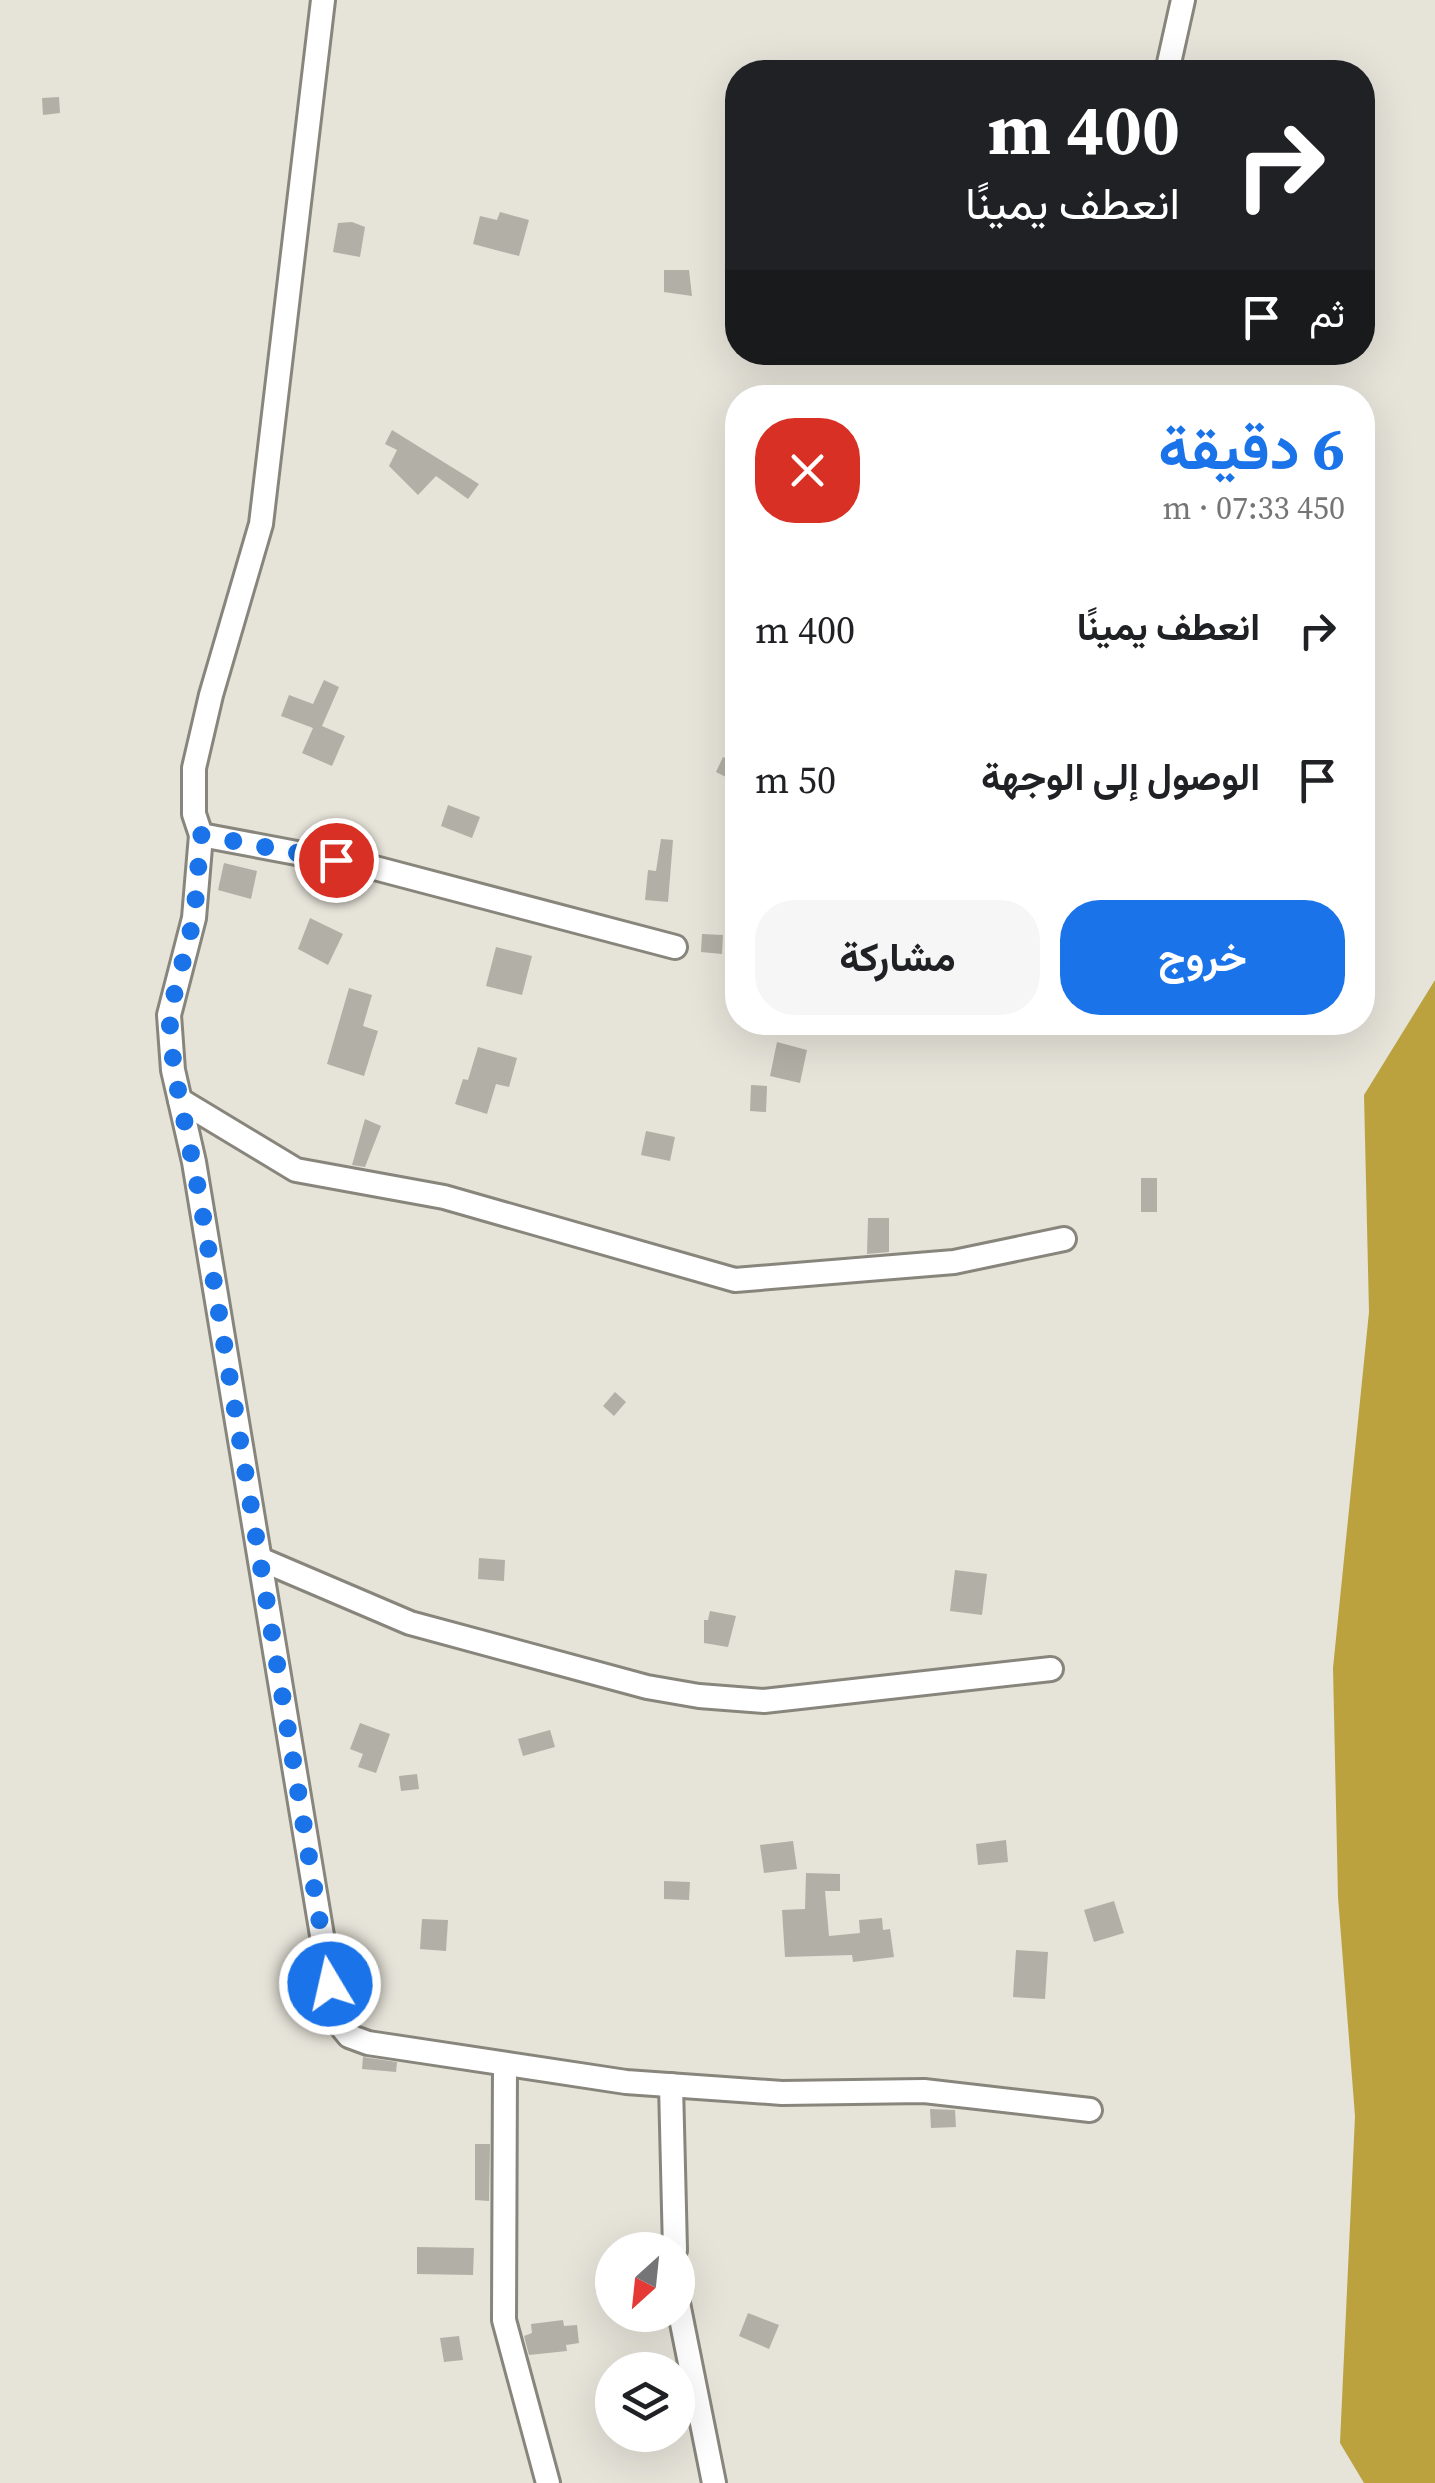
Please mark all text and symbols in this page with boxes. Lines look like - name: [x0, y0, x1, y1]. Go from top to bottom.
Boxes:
- text: 400 m: [988, 81, 1180, 177]
- icon: right: [1215, 100, 1345, 230]
- text: انعطف يمينًا: [965, 172, 1180, 234]
- text: ثم: [1309, 288, 1345, 340]
- icon: arrive: [1234, 290, 1289, 345]
- text: 6 دقيقة: [1158, 407, 1345, 489]
- button: close: [755, 418, 860, 523]
- text: 450 m · 07:33: [1163, 486, 1345, 530]
- text: انعطف يمينًا: [1077, 601, 1260, 653]
- icon: right: [1290, 603, 1345, 658]
- text: 400 m: [755, 604, 855, 656]
- text: الوصول إلى الوجهة: [981, 751, 1260, 803]
- icon: arrive: [1290, 753, 1345, 808]
- text: 50 m: [755, 754, 836, 806]
- pin: [294, 818, 379, 903]
- icon: arrive: [309, 833, 364, 888]
- button: مشاركة: [755, 900, 1040, 1015]
- button: خروج: [1060, 900, 1345, 1015]
- position arrow: [278, 1932, 382, 2036]
- north arrow: [595, 2232, 695, 2332]
- map controls: [595, 2232, 695, 2452]
- button: layers: [595, 2352, 695, 2452]

